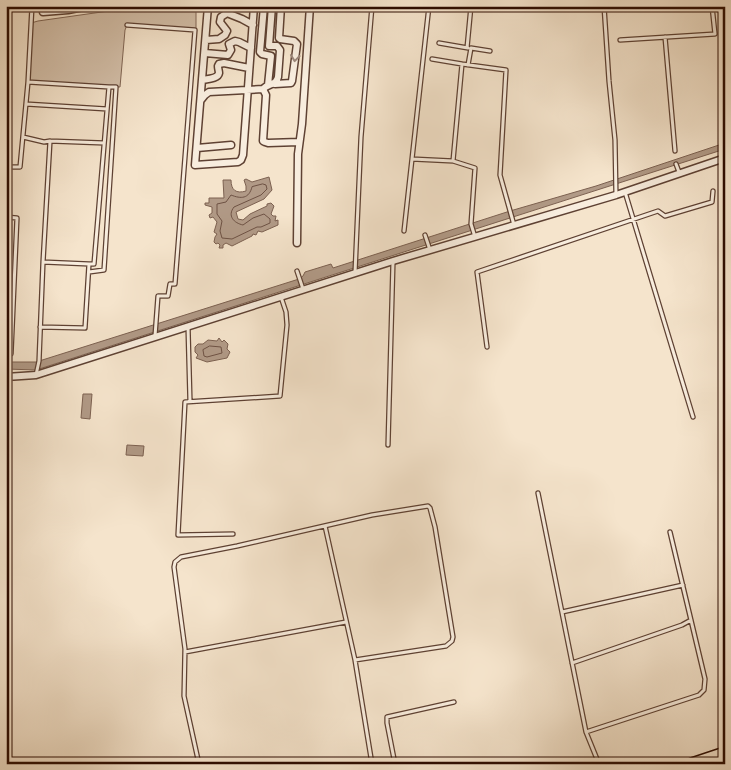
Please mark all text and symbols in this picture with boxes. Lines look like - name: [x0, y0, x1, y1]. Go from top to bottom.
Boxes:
- one-way arrow: [290, 54, 301, 62]

